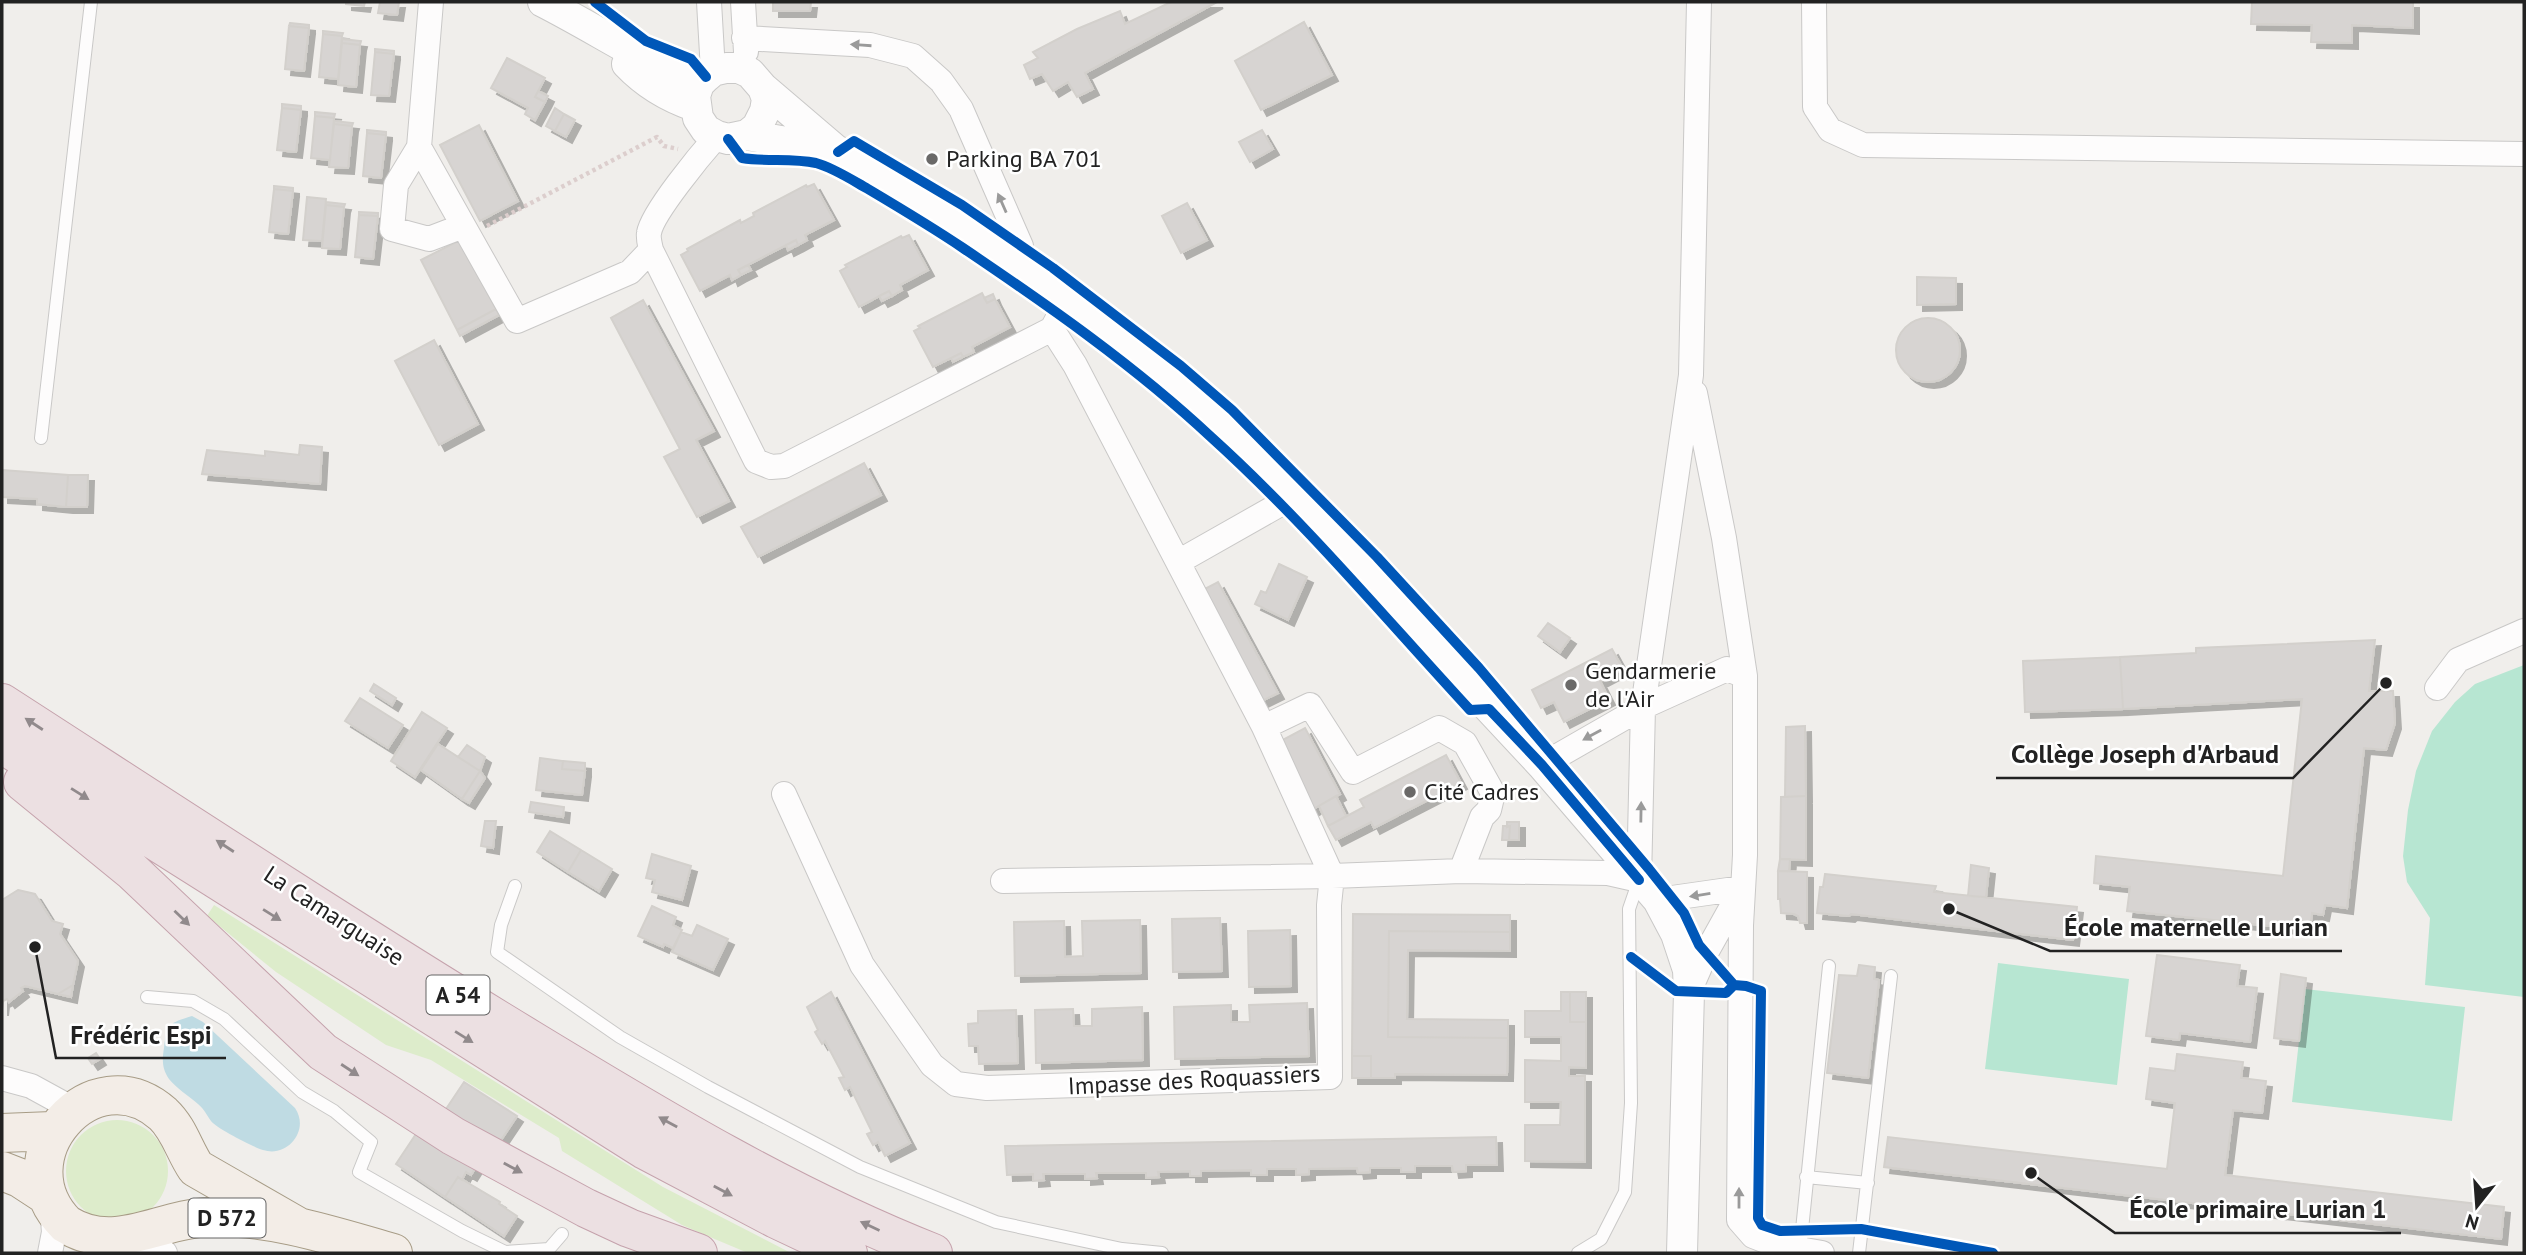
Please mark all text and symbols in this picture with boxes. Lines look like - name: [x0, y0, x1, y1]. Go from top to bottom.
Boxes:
- one-way arrow: [850, 39, 872, 50]
- place label: Parking BA 701: [946, 143, 1102, 174]
- marker: Parking BA 701: [924, 151, 940, 167]
- one-way arrow: [996, 192, 1007, 213]
- place label: Gendarmerie de l'Air: [1585, 655, 1716, 714]
- marker: Gendarmerie de l'Air: [1563, 677, 1579, 693]
- one-way arrow: [24, 717, 43, 730]
- one-way arrow: [1582, 729, 1602, 741]
- callout: Collège Joseph d'Arbaud: [1996, 731, 2293, 778]
- text: Collège Joseph d'Arbaud: [2011, 737, 2279, 770]
- place label: Cité Cadres: [1424, 776, 1539, 807]
- marker: Cité Cadres: [1402, 784, 1418, 800]
- one-way arrow: [70, 787, 90, 800]
- one-way arrow: [1635, 800, 1646, 822]
- one-way arrow: [216, 840, 235, 853]
- street label: La Camarguaise: [258, 859, 410, 973]
- one-way arrow: [1689, 889, 1711, 900]
- callout: École maternelle Lurian: [2050, 904, 2342, 951]
- one-way arrow: [173, 909, 190, 925]
- one-way arrow: [263, 909, 282, 922]
- text: École maternelle Lurian: [2064, 910, 2328, 943]
- road number: A 54: [426, 976, 490, 1014]
- callout: Frédéric Espi: [56, 1011, 226, 1058]
- text: Frédéric Espi: [70, 1018, 212, 1051]
- one-way arrow: [455, 1031, 474, 1044]
- street label: Impasse des Roquassiers: [1067, 1057, 1321, 1102]
- one-way arrow: [341, 1063, 360, 1076]
- one-way arrow: [658, 1116, 677, 1128]
- one-way arrow: [503, 1162, 523, 1174]
- north arrow: [2442, 1171, 2512, 1241]
- one-way arrow: [713, 1185, 733, 1197]
- callout: École primaire Lurian 1: [2115, 1186, 2401, 1233]
- one-way arrow: [1733, 1187, 1745, 1209]
- text: École primaire Lurian 1: [2129, 1192, 2387, 1225]
- road number: D 572: [188, 1198, 266, 1238]
- text: N: [2463, 1209, 2482, 1236]
- one-way arrow: [860, 1221, 880, 1232]

